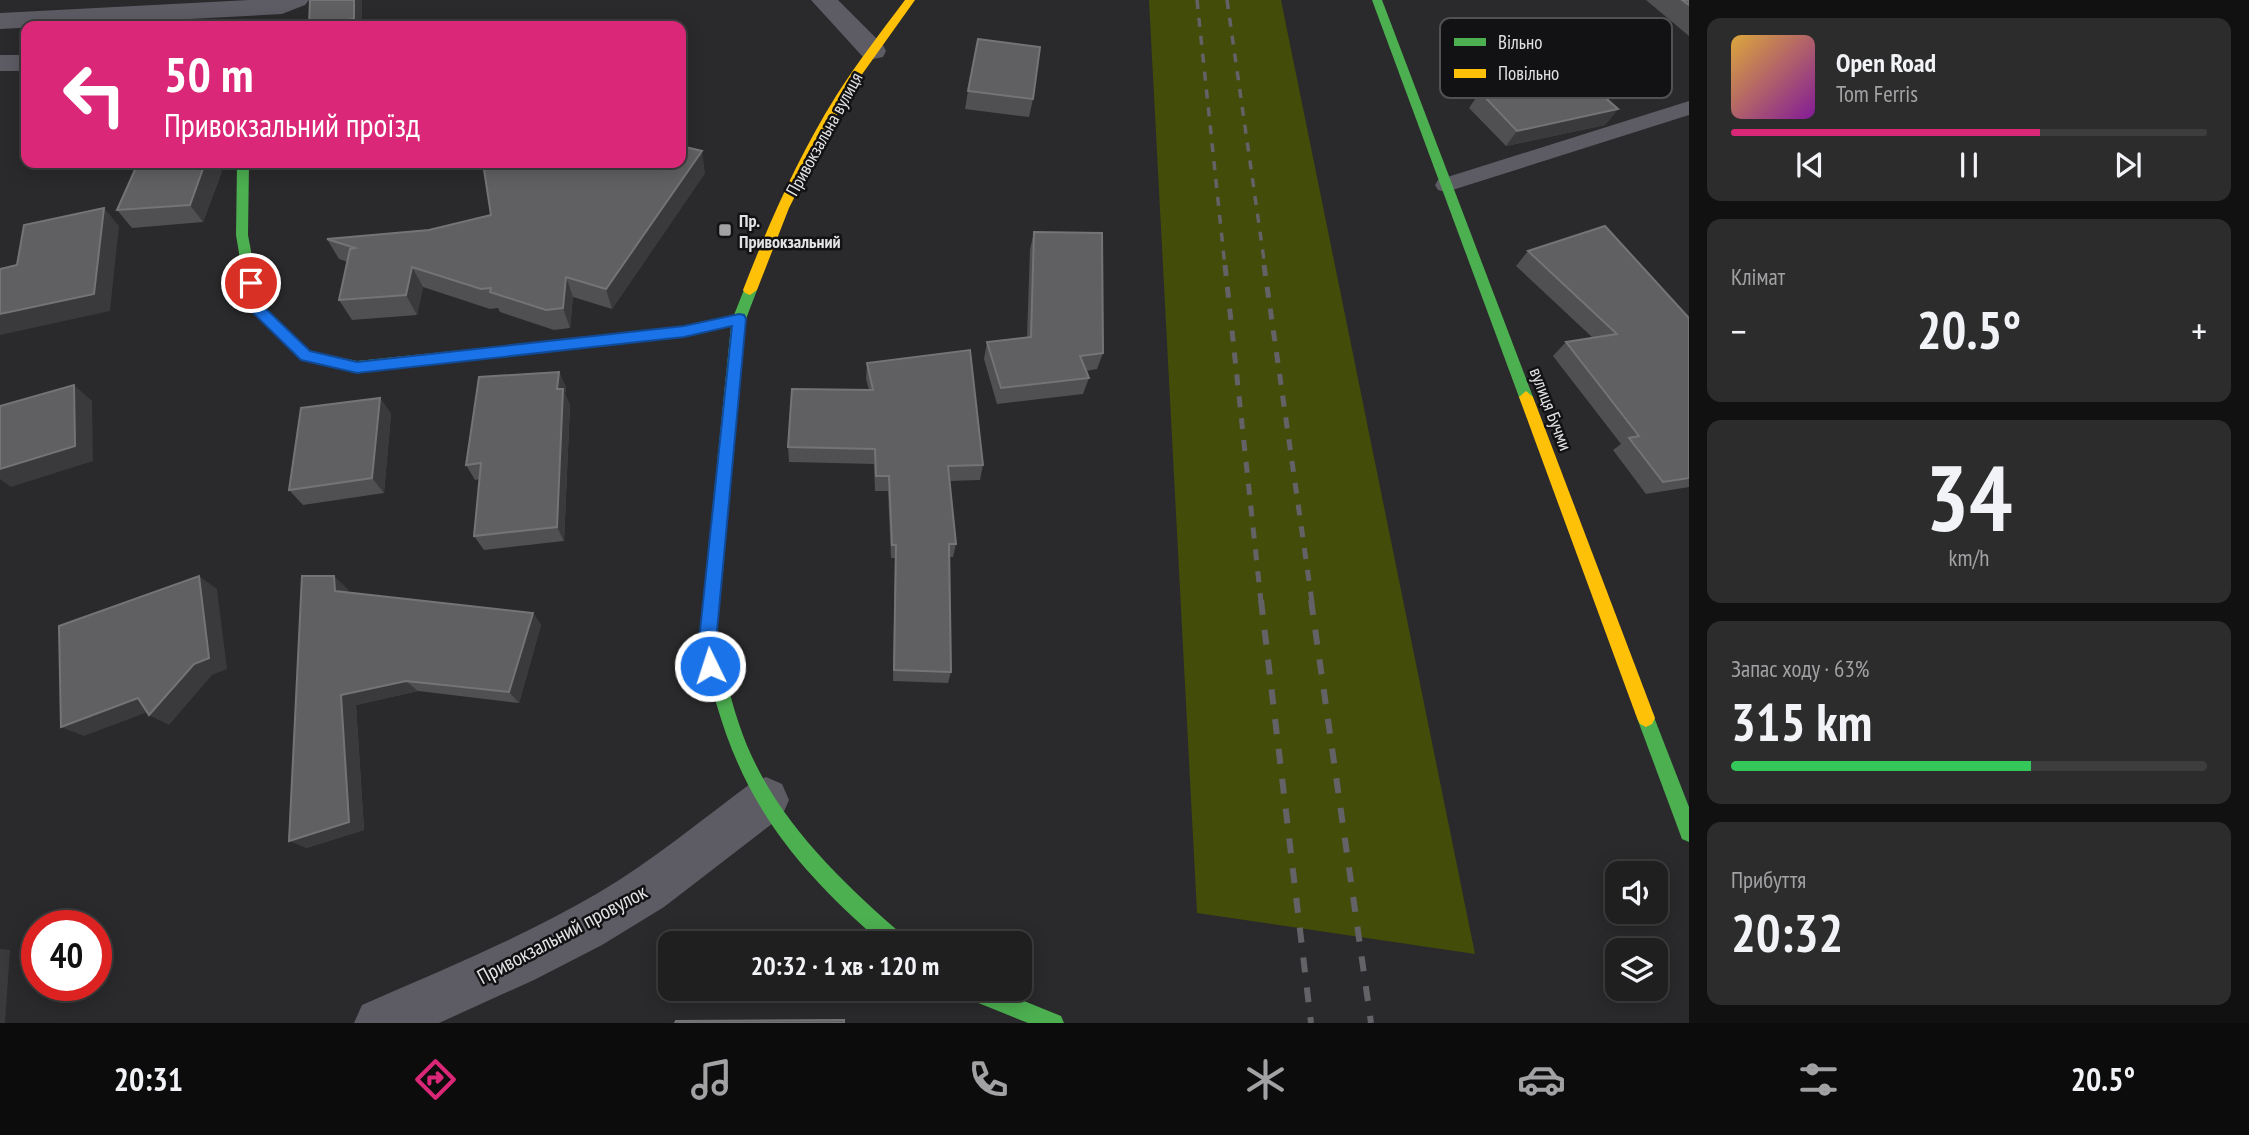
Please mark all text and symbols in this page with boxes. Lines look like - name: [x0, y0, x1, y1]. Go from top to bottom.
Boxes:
- legend: [1440, 18, 1672, 98]
- text: Вільно: [1498, 30, 1542, 54]
- text: 50 m: [164, 42, 253, 106]
- text: Open Road: [1836, 46, 1936, 79]
- icon: left: [49, 49, 140, 140]
- text: Повільно: [1498, 61, 1559, 85]
- street label: Привокзальна вулиця: [781, 68, 867, 200]
- text: Tom Ferris: [1836, 79, 1918, 108]
- text: Привокзальний проїзд: [164, 104, 420, 146]
- icon: previous: [1791, 146, 1829, 184]
- icon: pause: [1950, 146, 1988, 184]
- icon: next: [2109, 146, 2147, 184]
- place label: Пр. Привокзальний: [739, 209, 841, 253]
- marker: Пр. Привокзальний: [717, 222, 733, 238]
- pin: [221, 253, 281, 313]
- text: Клімат: [1731, 262, 1785, 291]
- icon: arrive: [232, 264, 270, 302]
- text: 20.5°: [1917, 296, 2021, 363]
- text: −: [1731, 306, 1747, 355]
- text: +: [2191, 306, 2207, 355]
- street label: вулиця Бучми: [1525, 364, 1577, 454]
- text: 34: [1926, 438, 2013, 556]
- text: km/h: [1949, 543, 1989, 572]
- position arrow: [673, 629, 747, 703]
- text: Запас ходу · 63%: [1731, 654, 1869, 683]
- text: 315 km: [1731, 688, 1872, 755]
- map controls: [1605, 861, 1668, 1001]
- button: sound: [1605, 861, 1668, 924]
- text: Прибуття: [1731, 865, 1806, 894]
- street label: Привокзальний провулок: [472, 878, 652, 990]
- text: 20:32: [1731, 899, 1843, 966]
- speed limit sign: 40: [21, 910, 112, 1001]
- button: layers: [1605, 938, 1668, 1001]
- text: 20:32 · 1 хв · 120 m: [751, 949, 939, 982]
- icon: directions: [411, 1055, 460, 1104]
- icon: music: [687, 1055, 736, 1104]
- icon: phone: [964, 1055, 1013, 1104]
- icon: climate: [1241, 1055, 1290, 1104]
- icon: car: [1517, 1055, 1566, 1104]
- icon: filters: [1794, 1055, 1843, 1104]
- text: 20:31: [114, 1058, 183, 1100]
- text: 20.5°: [2071, 1058, 2135, 1100]

